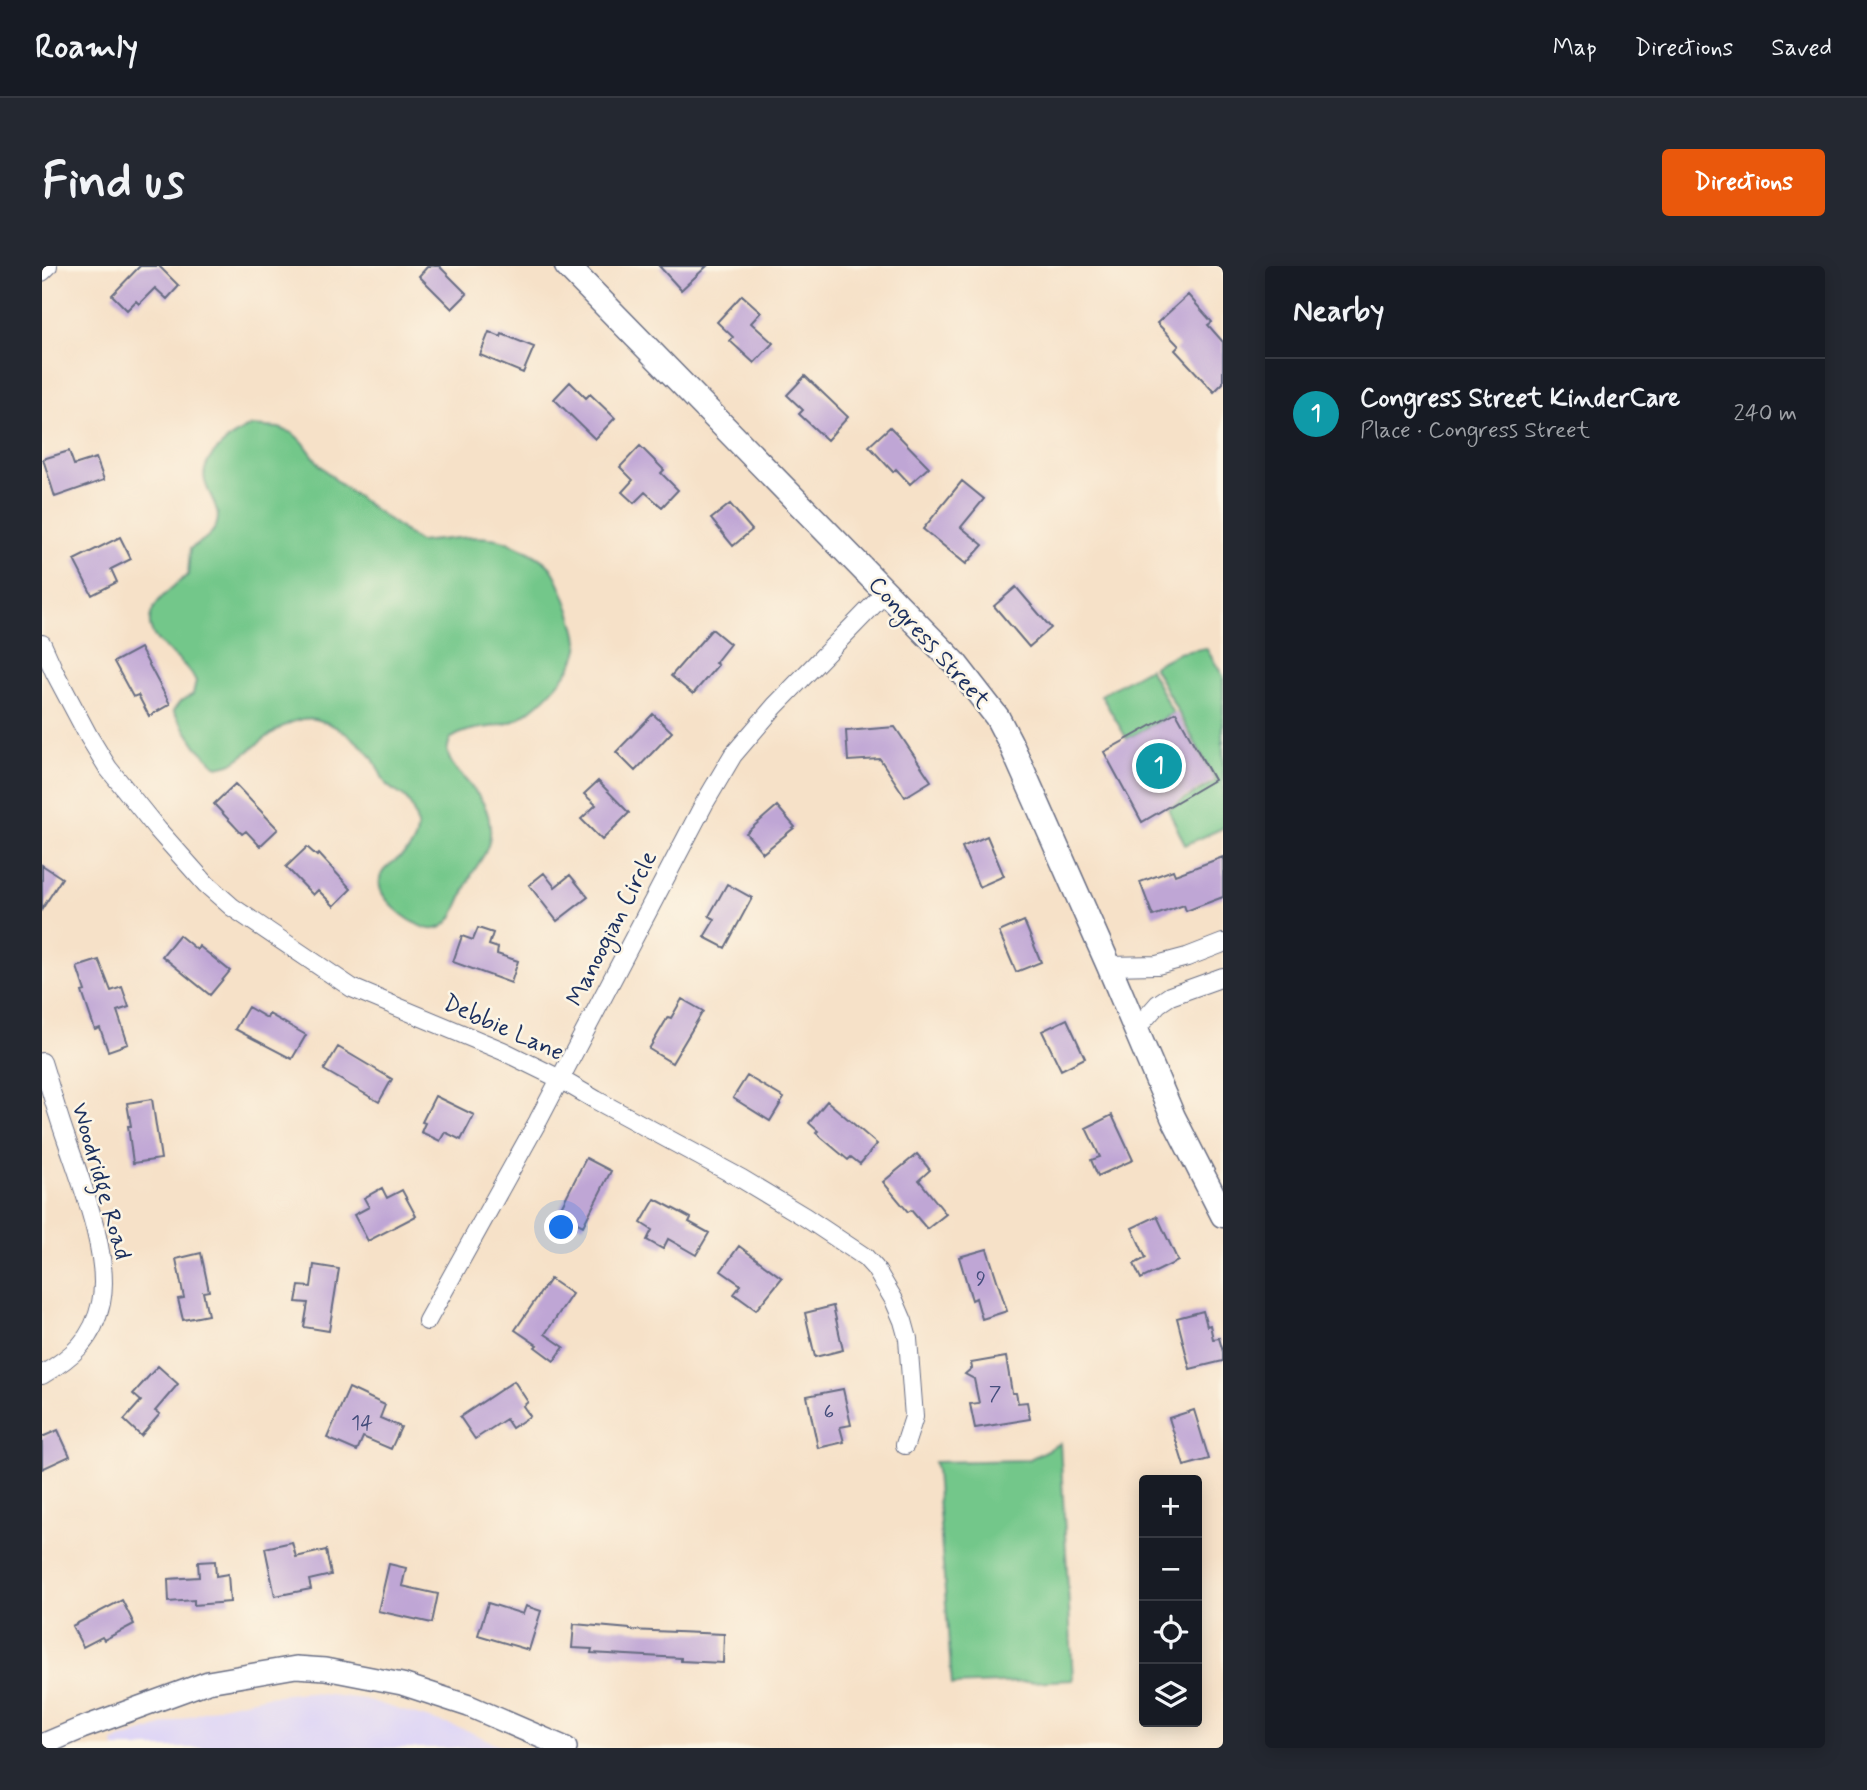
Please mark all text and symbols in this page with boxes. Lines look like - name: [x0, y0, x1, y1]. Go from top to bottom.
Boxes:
- text: Roamly: [35, 26, 138, 70]
- text: Map: [1553, 33, 1597, 64]
- text: Directions: [1635, 33, 1733, 64]
- text: Saved: [1771, 33, 1832, 64]
- button: Directions: [1662, 149, 1825, 216]
- text: Find us: [42, 150, 185, 215]
- text: Nearby: [1293, 292, 1384, 331]
- text: Congress Street KinderCare: [1360, 382, 1680, 416]
- text: 1: [1311, 399, 1321, 429]
- text: 240 m: [1733, 399, 1797, 429]
- text: Place · Congress Street: [1360, 416, 1590, 446]
- street label: Congress Street: [859, 570, 997, 717]
- pin: 1: [1136, 740, 1182, 792]
- street label: Manoogian Circle: [560, 845, 667, 1013]
- street label: Debbie Lane: [438, 988, 569, 1069]
- street label: Woodridge Road: [60, 1099, 138, 1264]
- your location: [544, 1210, 578, 1244]
- house number: 9: [976, 1265, 986, 1293]
- house number: 7: [989, 1380, 1002, 1408]
- house number: 6: [824, 1398, 834, 1426]
- house number: 14: [351, 1409, 373, 1437]
- map controls: [1139, 1475, 1202, 1727]
- button: +: [1139, 1475, 1202, 1538]
- button: −: [1139, 1538, 1202, 1601]
- button: locate: [1139, 1601, 1202, 1664]
- button: layers: [1139, 1664, 1202, 1727]

